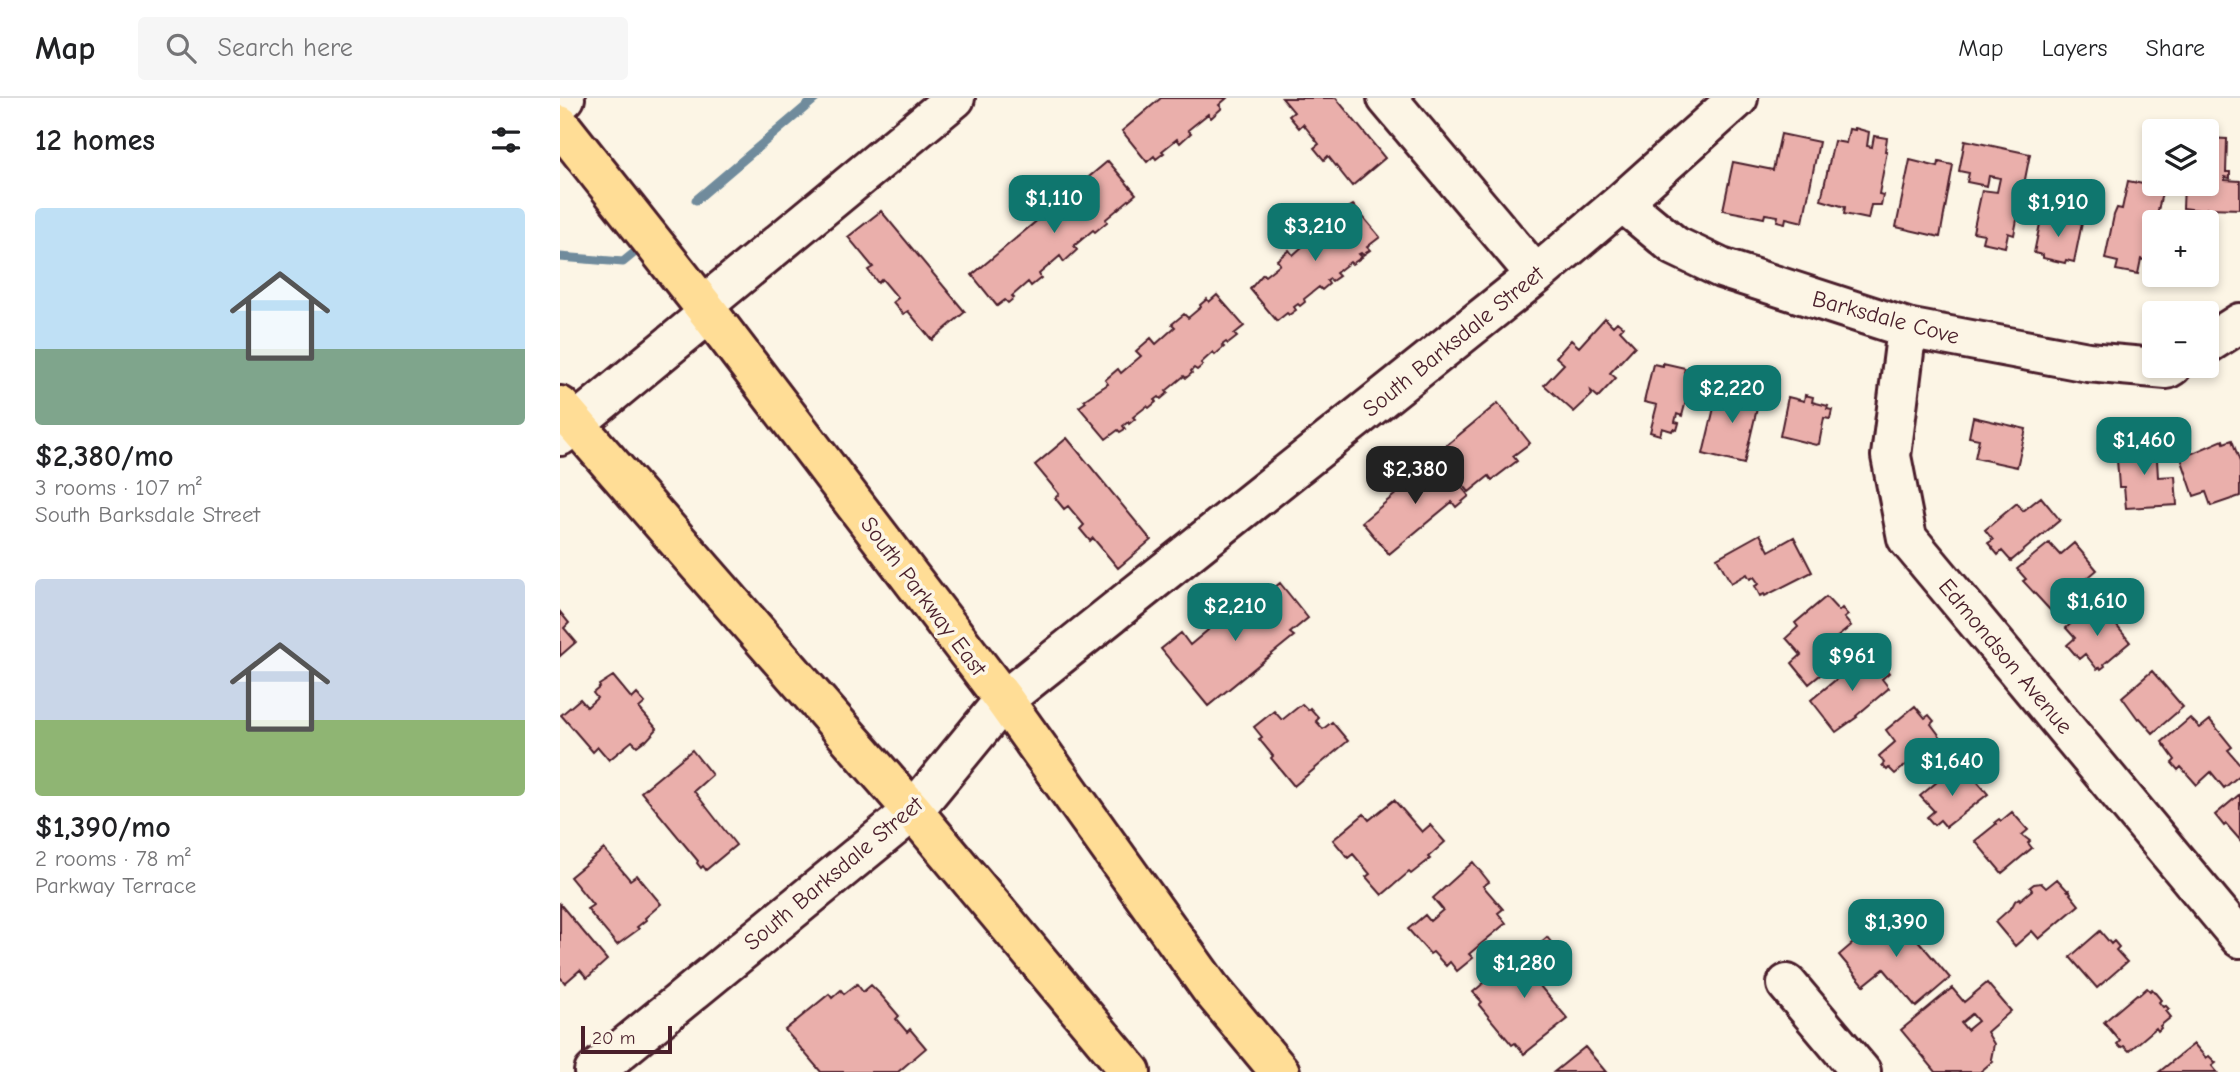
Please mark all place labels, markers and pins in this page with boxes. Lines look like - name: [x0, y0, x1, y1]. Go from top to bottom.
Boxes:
- pin: $1,110: [997, 176, 1111, 235]
- pin: $1,910: [2001, 180, 2115, 239]
- pin: $3,210: [1258, 204, 1372, 263]
- pin: $2,220: [1675, 366, 1789, 425]
- pin: $1,460: [2087, 418, 2201, 477]
- pin: $2,380: [1358, 446, 1472, 506]
- pin: $1,610: [2040, 578, 2154, 638]
- pin: $2,210: [1178, 584, 1292, 643]
- pin: $961: [1811, 634, 1893, 693]
- pin: $1,640: [1895, 738, 2009, 798]
- pin: $1,390: [1839, 900, 1953, 959]
- pin: $1,280: [1467, 940, 1581, 1000]

